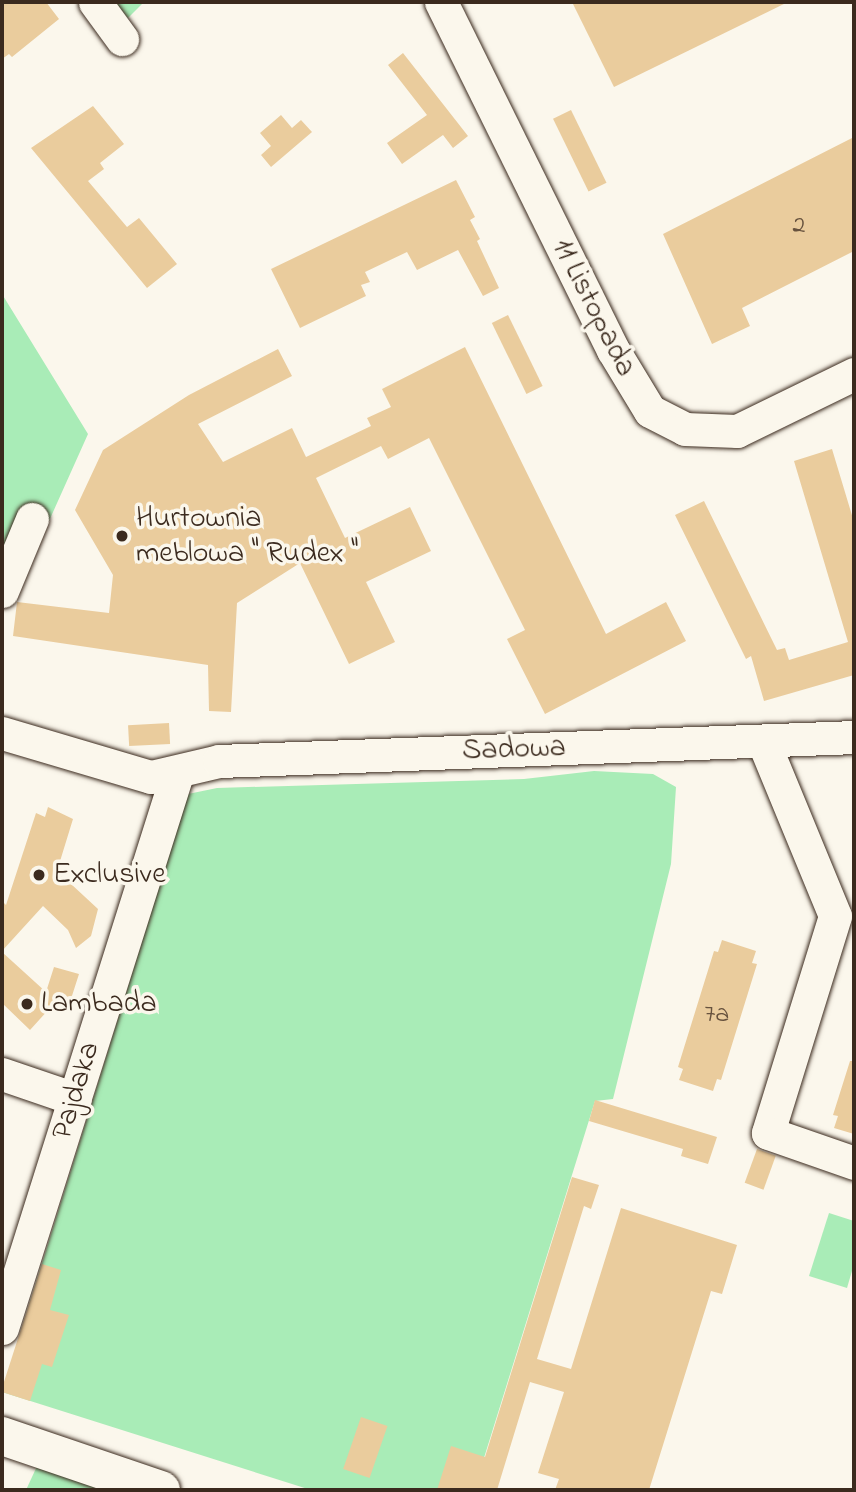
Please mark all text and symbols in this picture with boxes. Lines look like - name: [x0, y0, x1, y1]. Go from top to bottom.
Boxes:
- house number: 2: [793, 211, 805, 243]
- street label: 11 Listopada: [543, 233, 643, 383]
- place label: Hurtownia meblowa " Rudex ": [136, 501, 358, 572]
- marker: Hurtownia meblowa " Rudex ": [114, 528, 130, 544]
- street label: Sadowa: [462, 730, 566, 770]
- place label: Exclusive: [53, 857, 166, 893]
- marker: Exclusive: [31, 867, 47, 883]
- place label: Lambada: [41, 986, 157, 1022]
- marker: Lambada: [19, 996, 35, 1012]
- house number: 7a: [705, 1000, 729, 1032]
- street label: Pajdaka: [45, 1038, 109, 1144]

